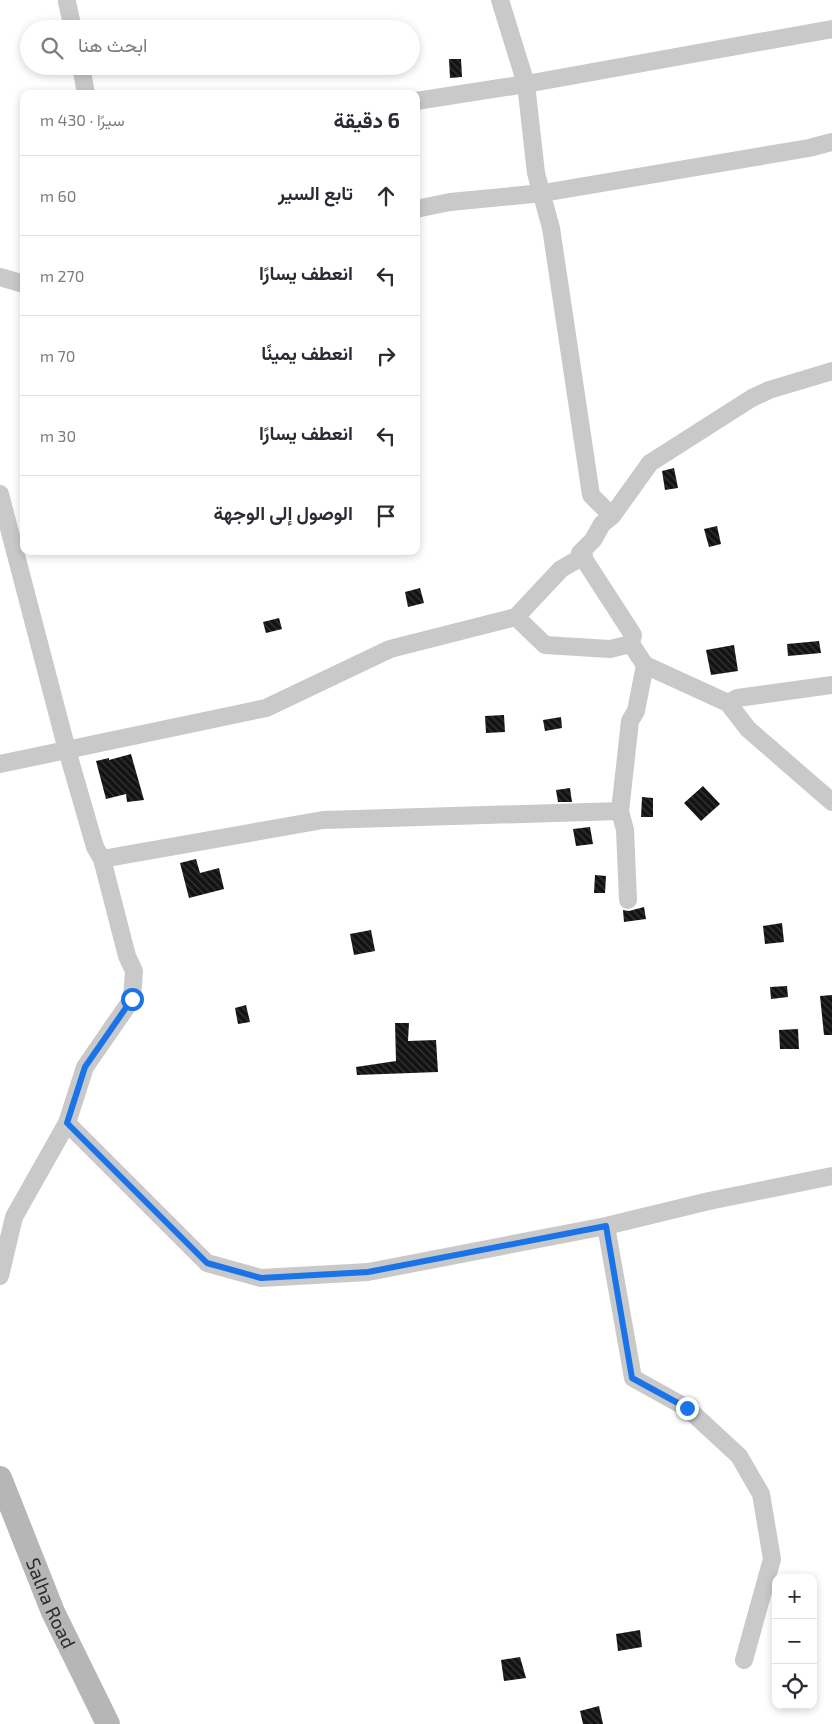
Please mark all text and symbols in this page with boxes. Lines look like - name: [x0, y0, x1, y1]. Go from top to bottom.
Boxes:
- search box: [20, 20, 420, 75]
- text: ابحث هنا: [78, 33, 147, 56]
- icon: search: [38, 34, 66, 62]
- text: 6 دقيقة: [334, 107, 400, 132]
- text: سيرًا · 430 m: [40, 110, 125, 129]
- text: تابع السير: [278, 181, 353, 204]
- icon: ahead: [372, 182, 400, 210]
- text: 60 m: [40, 186, 76, 205]
- text: انعطف يسارًا: [259, 261, 353, 284]
- icon: left: [372, 262, 400, 290]
- text: 270 m: [40, 266, 84, 285]
- text: انعطف يمينًا: [261, 341, 353, 364]
- icon: right: [372, 342, 400, 370]
- text: 70 m: [40, 346, 75, 365]
- text: انعطف يسارًا: [259, 421, 353, 444]
- icon: left: [372, 422, 400, 450]
- text: 30 m: [40, 426, 76, 445]
- text: الوصول إلى الوجهة: [213, 501, 353, 524]
- icon: arrive: [372, 502, 400, 530]
- route start: [121, 988, 144, 1011]
- route end: [676, 1397, 699, 1420]
- street label: Salha Road: [22, 1554, 81, 1652]
- map controls: [772, 1574, 817, 1709]
- button: +: [772, 1574, 817, 1619]
- button: −: [772, 1619, 817, 1664]
- button: locate: [772, 1664, 817, 1709]

